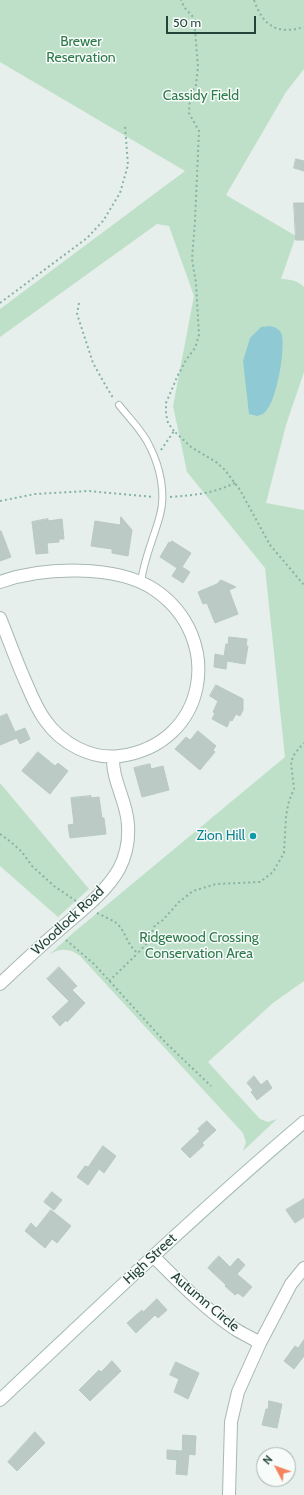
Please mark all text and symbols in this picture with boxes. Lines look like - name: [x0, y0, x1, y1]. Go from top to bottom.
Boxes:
- scale bar: [168, 8, 258, 34]
- text: 50 m: [173, 15, 201, 30]
- park label: Brewer Reservation: [46, 34, 116, 66]
- park label: Cassidy Field: [163, 88, 239, 104]
- place label: Zion Hill: [196, 828, 245, 844]
- marker: Zion Hill: [248, 831, 258, 841]
- street label: Woodlock Road: [28, 883, 108, 959]
- park label: Ridgewood Crossing Conservation Area: [139, 930, 259, 962]
- street label: High Street: [120, 1230, 180, 1288]
- street label: Autumn Circle: [167, 1269, 243, 1335]
- north arrow: [256, 1447, 296, 1487]
- text: N: [260, 1452, 276, 1467]

